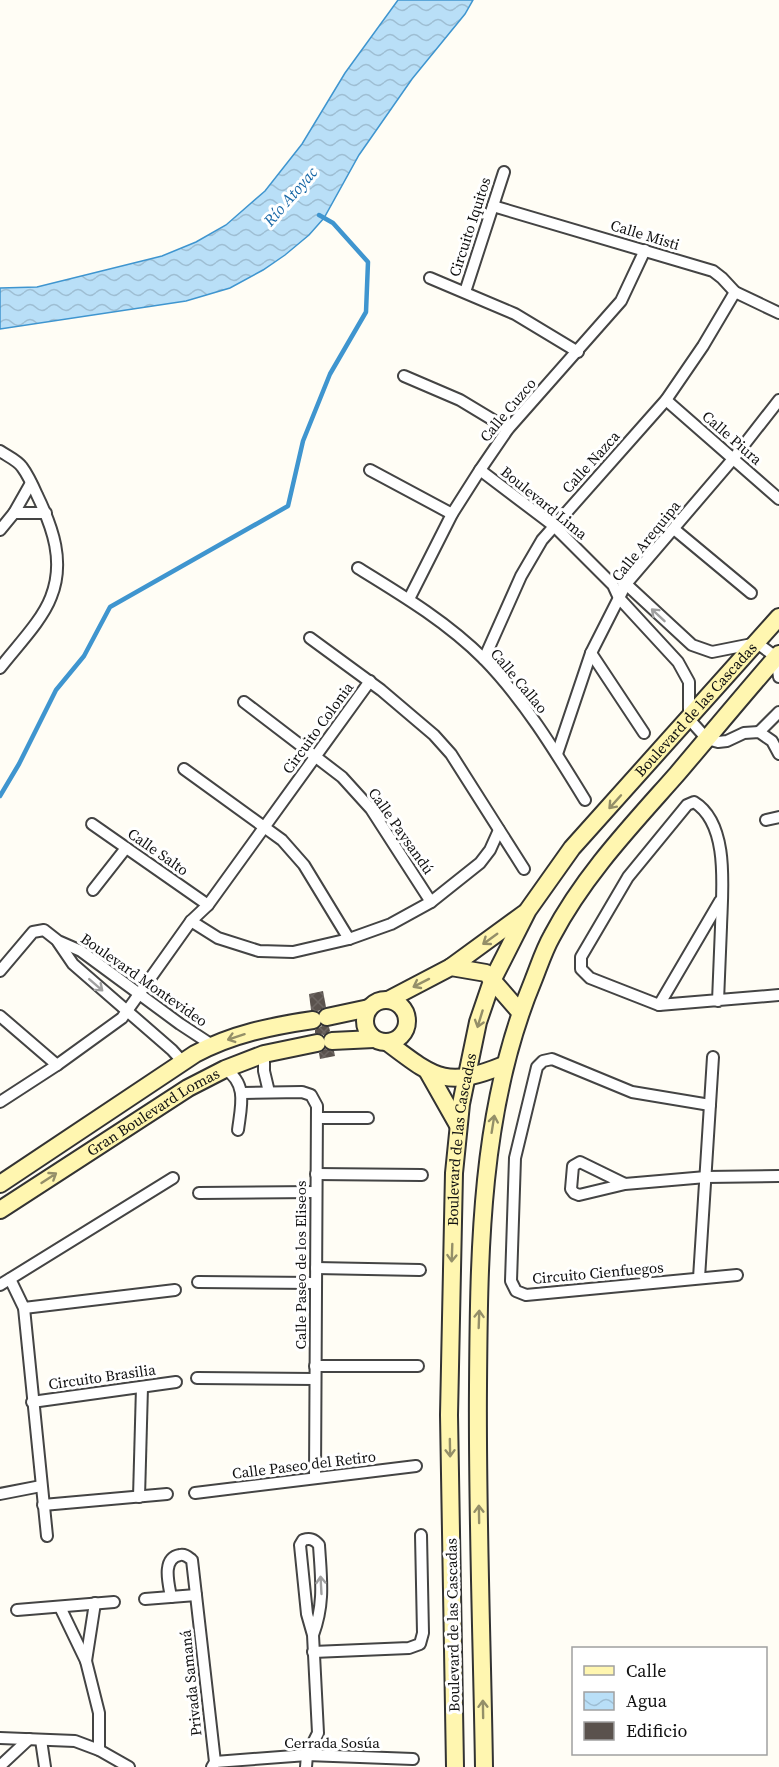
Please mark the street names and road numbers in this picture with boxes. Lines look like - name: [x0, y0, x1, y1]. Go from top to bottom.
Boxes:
- street label: Circuito Iquitos: [444, 174, 496, 279]
- street label: Calle Misti: [608, 214, 682, 255]
- street label: Calle Cuzco: [475, 373, 541, 446]
- street label: Calle Piura: [698, 406, 767, 470]
- street label: Calle Nazca: [557, 426, 625, 497]
- street label: Boulevard Lima: [497, 461, 592, 544]
- street label: Calle Arequipa: [606, 495, 685, 586]
- street label: Boulevard de las Cascadas: [630, 637, 762, 781]
- street label: Calle Callao: [486, 644, 553, 718]
- street label: Circuito Colonia: [277, 677, 358, 778]
- street label: Calle Paysandú: [364, 783, 439, 878]
- street label: Calle Salto: [124, 823, 193, 880]
- street label: Boulevard Montevideo: [77, 928, 212, 1031]
- street label: Boulevard de las Cascadas: [442, 1051, 481, 1226]
- street label: Gran Boulevard Lomas: [83, 1063, 223, 1161]
- street label: Calle Paseo de los Eliseos: [290, 1181, 311, 1349]
- street label: Circuito Cienfuegos: [531, 1256, 664, 1289]
- street label: Circuito Brasilia: [47, 1359, 157, 1394]
- street label: Calle Paseo del Retiro: [231, 1445, 377, 1484]
- street label: Boulevard de las Cascadas: [440, 1538, 465, 1712]
- street label: Privada Samaná: [174, 1629, 207, 1737]
- street label: Cerrada Sosúa: [284, 1732, 380, 1753]

